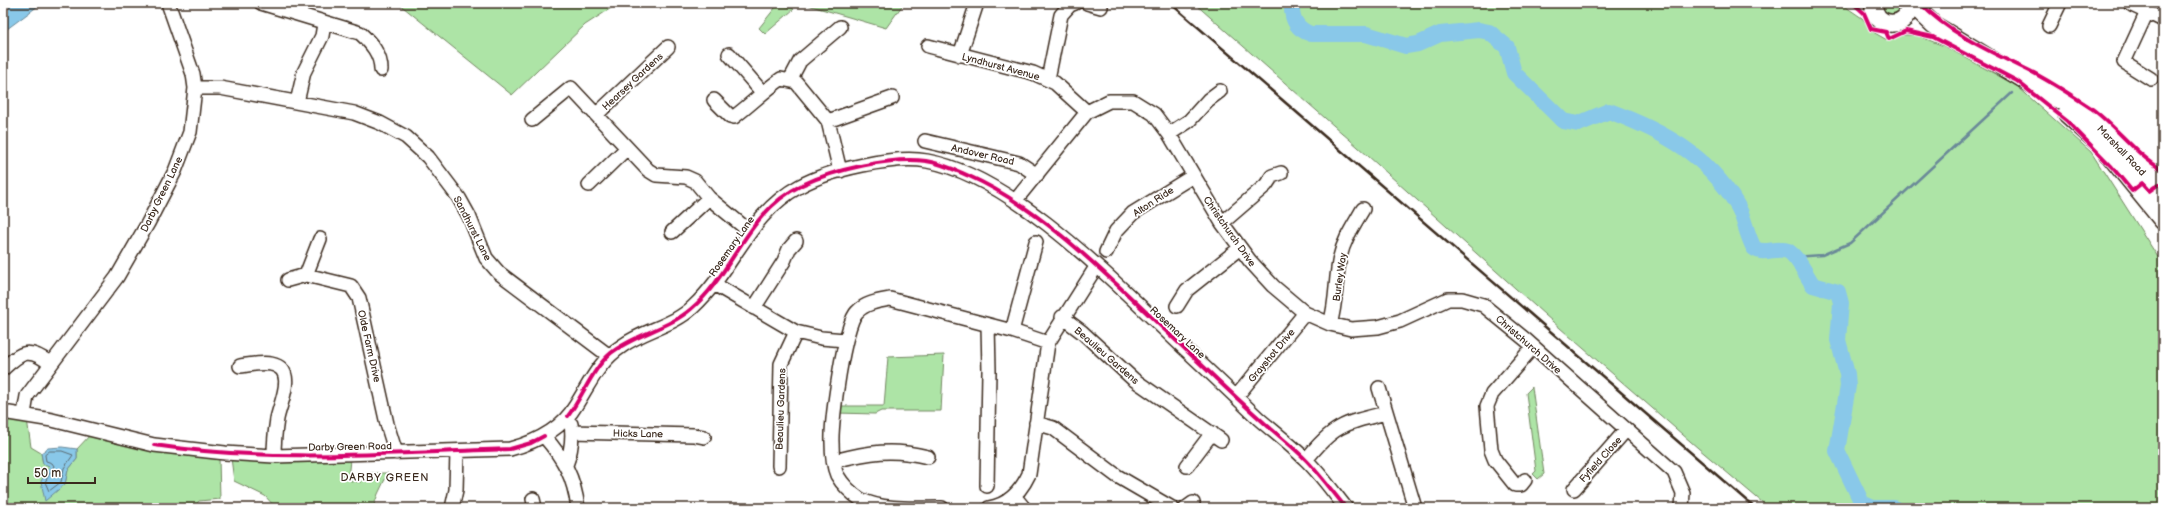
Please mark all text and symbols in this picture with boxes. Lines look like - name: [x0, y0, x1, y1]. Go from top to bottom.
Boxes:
- street label: Hearsey Gardens: [600, 50, 666, 113]
- street label: Lyndhurst Avenue: [960, 51, 1041, 83]
- street label: Marshall Road: [2094, 123, 2148, 179]
- street label: Andover Road: [950, 142, 1016, 168]
- street label: Darby Green Lane: [138, 155, 185, 234]
- street label: Alton Ride: [1131, 184, 1176, 219]
- street label: Sandhurst Lane: [451, 194, 494, 263]
- street label: Christchurch Drive: [1200, 194, 1258, 269]
- street label: Rosemary Lane: [707, 214, 757, 279]
- street label: Burley Way: [1331, 252, 1349, 302]
- street label: Rosemary Lane: [1147, 304, 1207, 361]
- street label: Olde Farm Drive: [355, 309, 383, 383]
- street label: Christchurch Drive: [1493, 313, 1564, 377]
- street label: Beaulieu Gardens: [1072, 324, 1141, 387]
- street label: Grayshot Drive: [1246, 326, 1298, 385]
- street label: Beaulieu Gardens: [774, 368, 788, 450]
- street label: Hicks Lane: [613, 428, 663, 440]
- street label: Fyfield Close: [1577, 434, 1625, 485]
- street label: Darby Green Road: [308, 440, 392, 454]
- scale bar: [28, 459, 95, 485]
- text: 50 m: [34, 466, 61, 481]
- district label: DARBY GREEN: [340, 471, 430, 484]

